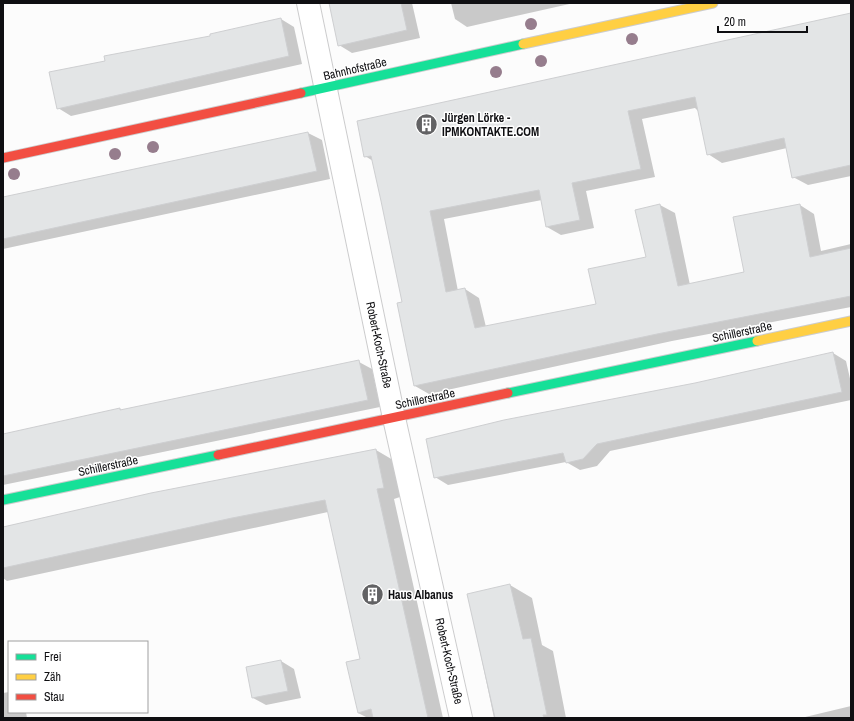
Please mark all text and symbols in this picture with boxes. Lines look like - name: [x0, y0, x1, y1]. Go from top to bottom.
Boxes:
- scale bar: [718, 8, 807, 34]
- text: 20 m: [724, 14, 746, 30]
- street label: Bahnhofstraße: [322, 54, 388, 84]
- place label: Jürgen Lörke - IPMKONTAKTE.COM: [442, 110, 539, 140]
- building icon: Jürgen Lörke - IPMKONTAKTE.COM: [414, 112, 440, 138]
- street label: Robert-Koch-Straße: [362, 300, 396, 390]
- street label: Schillerstraße: [711, 318, 773, 346]
- street label: Schillerstraße: [394, 385, 456, 413]
- street label: Schillerstraße: [77, 452, 139, 480]
- building icon: Haus Albanus: [360, 582, 386, 608]
- place label: Haus Albanus: [388, 587, 454, 603]
- street label: Robert-Koch-Straße: [431, 616, 467, 706]
- legend: [8, 641, 148, 713]
- text: Frei: [44, 649, 62, 665]
- text: Zäh: [44, 669, 61, 685]
- text: Stau: [44, 689, 64, 705]

